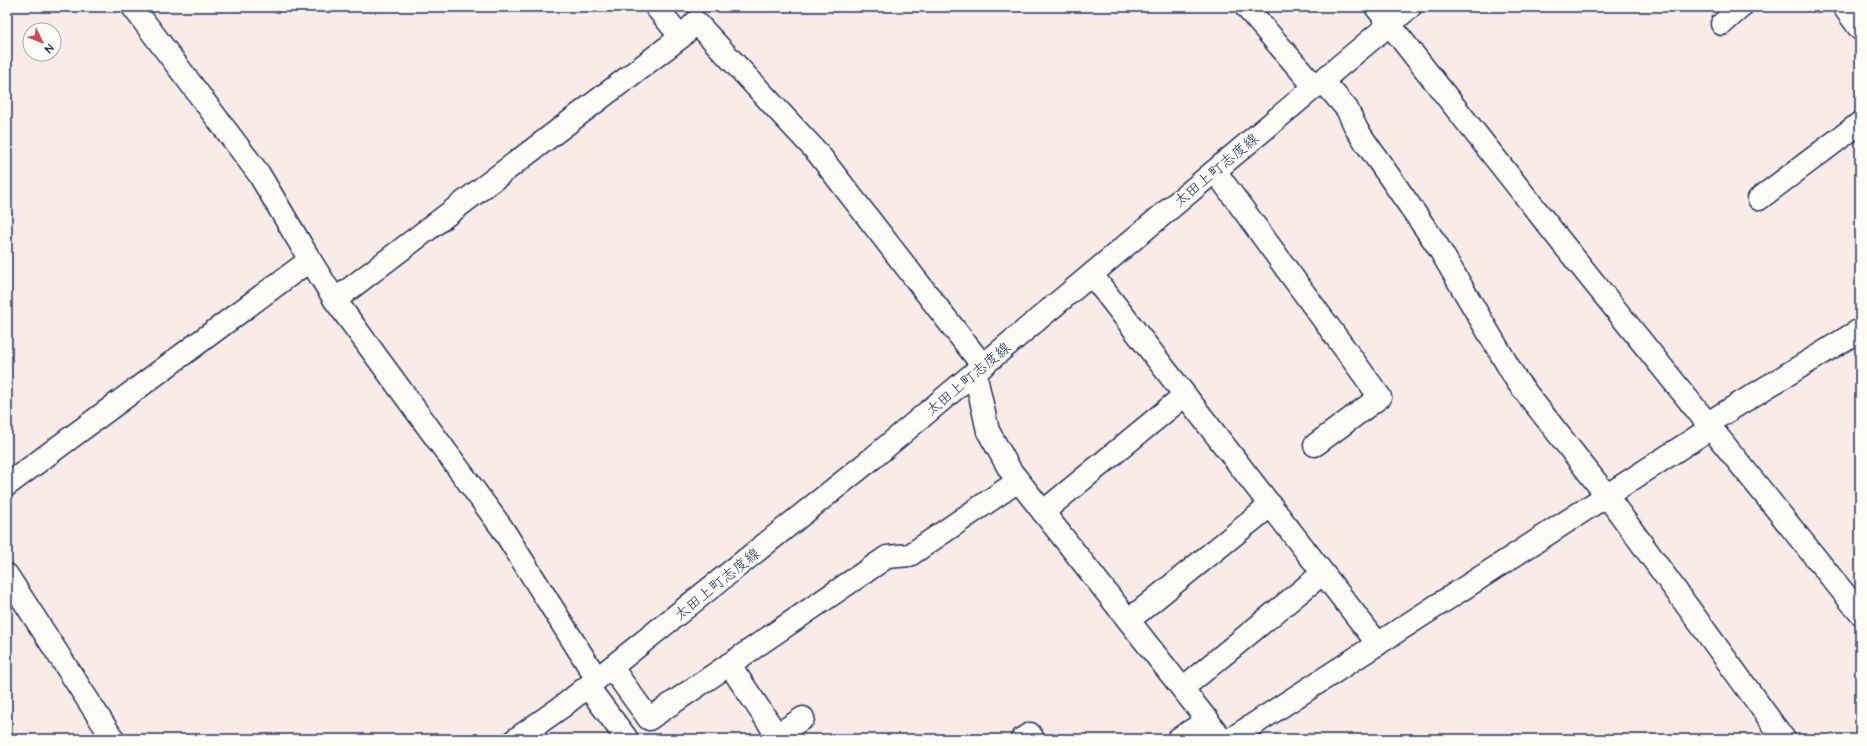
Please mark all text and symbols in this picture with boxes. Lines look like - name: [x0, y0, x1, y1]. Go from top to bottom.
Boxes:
- north arrow: [22, 22, 62, 62]
- text: N: [41, 41, 57, 56]
- street label: 太田上町志度線: [1169, 129, 1263, 212]
- street label: 太田上町志度線: [921, 338, 1015, 421]
- street label: 太田上町志度線: [670, 543, 765, 626]

